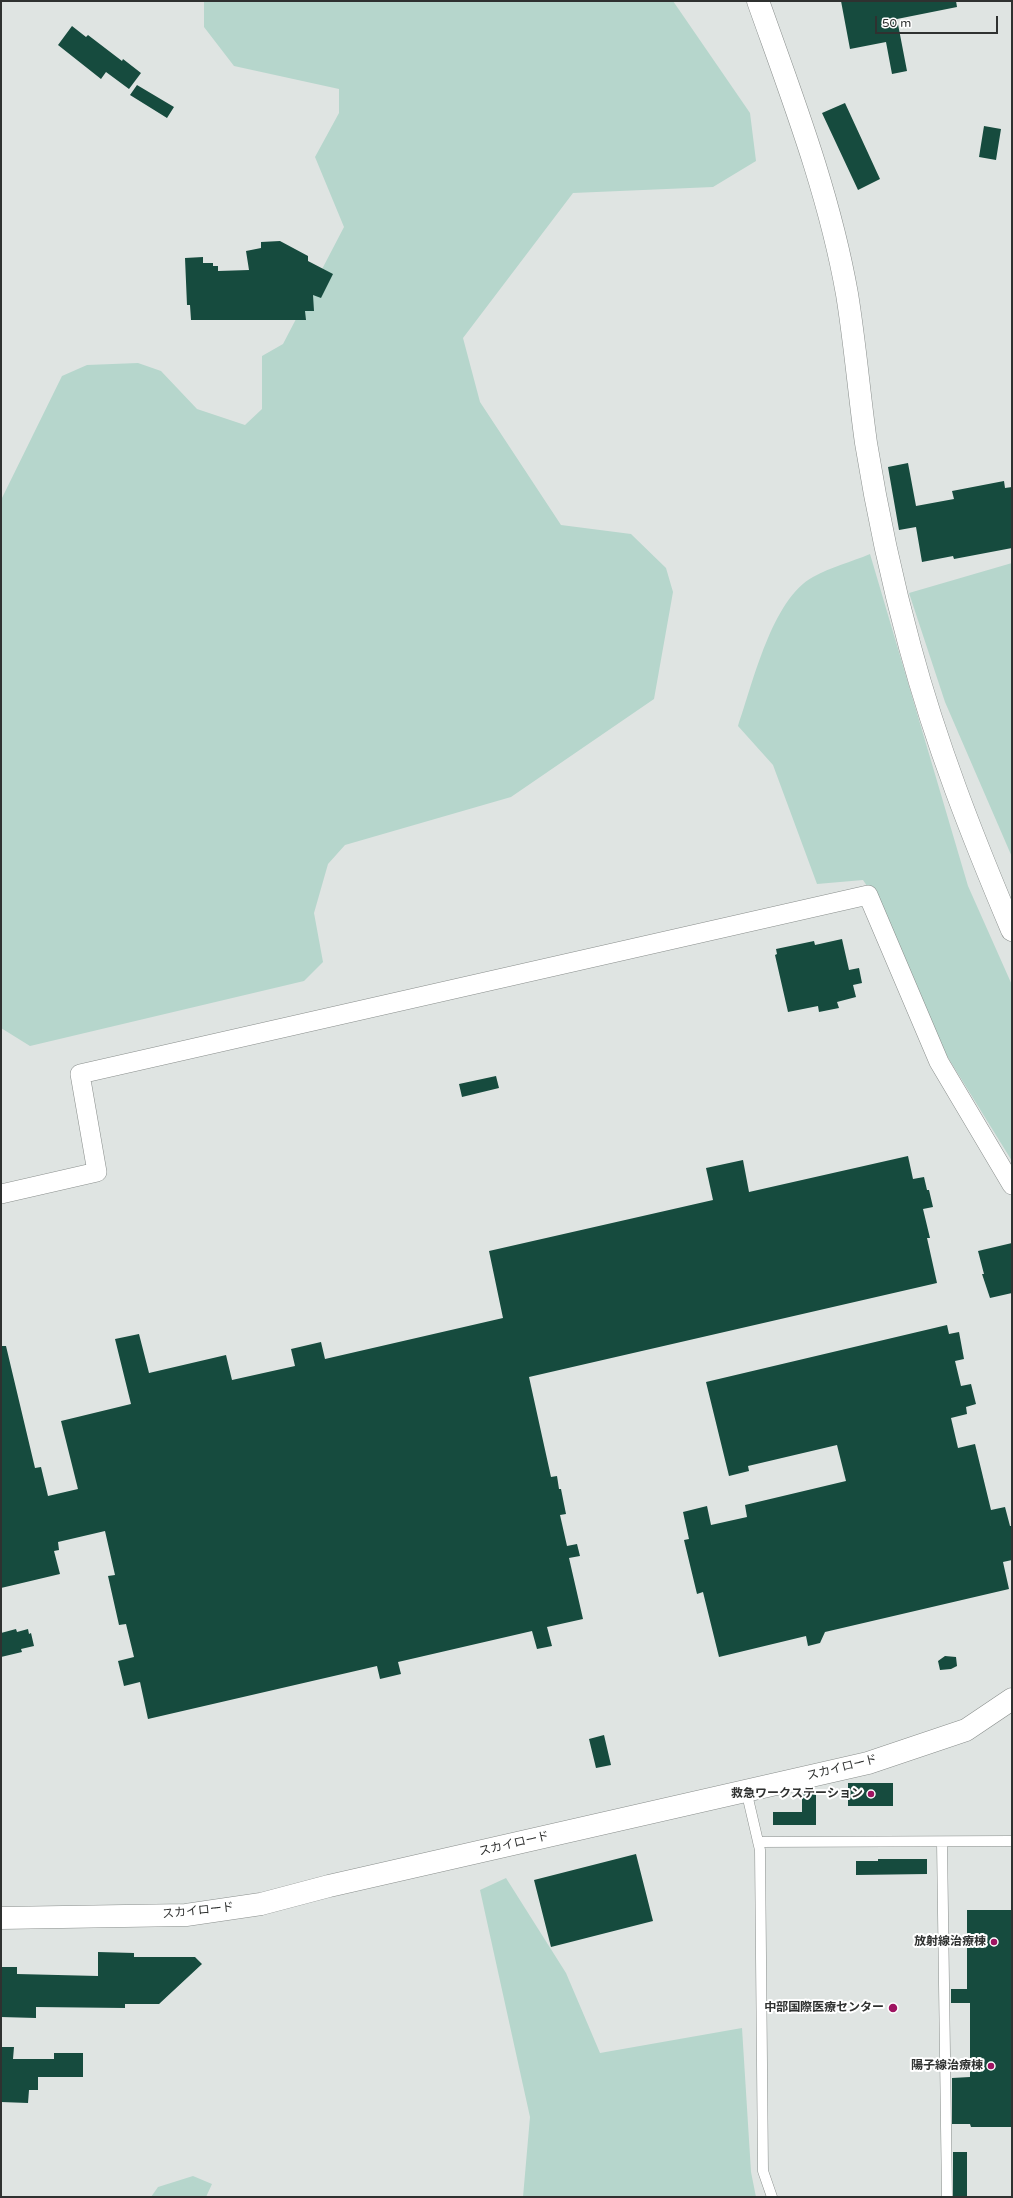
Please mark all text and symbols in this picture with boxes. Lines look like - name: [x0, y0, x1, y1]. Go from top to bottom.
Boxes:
- scale bar: [877, 8, 1000, 34]
- text: 50 m: [882, 16, 911, 30]
- street label: スカイロード: [805, 1752, 879, 1784]
- place label: 救急ワークステーション: [731, 1787, 863, 1801]
- marker: 救急ワークステーション: [866, 1789, 876, 1799]
- street label: スカイロード: [477, 1829, 551, 1859]
- street label: スカイロード: [161, 1900, 235, 1922]
- place label: 放射線治療棟: [914, 1935, 986, 1949]
- marker: 放射線治療棟: [989, 1937, 999, 1947]
- place label: 中部国際医療センター: [764, 2001, 884, 2015]
- marker: 中部国際医療センター: [887, 2002, 899, 2014]
- place label: 陽子線治療棟: [911, 2059, 983, 2073]
- marker: 陽子線治療棟: [986, 2061, 996, 2071]

